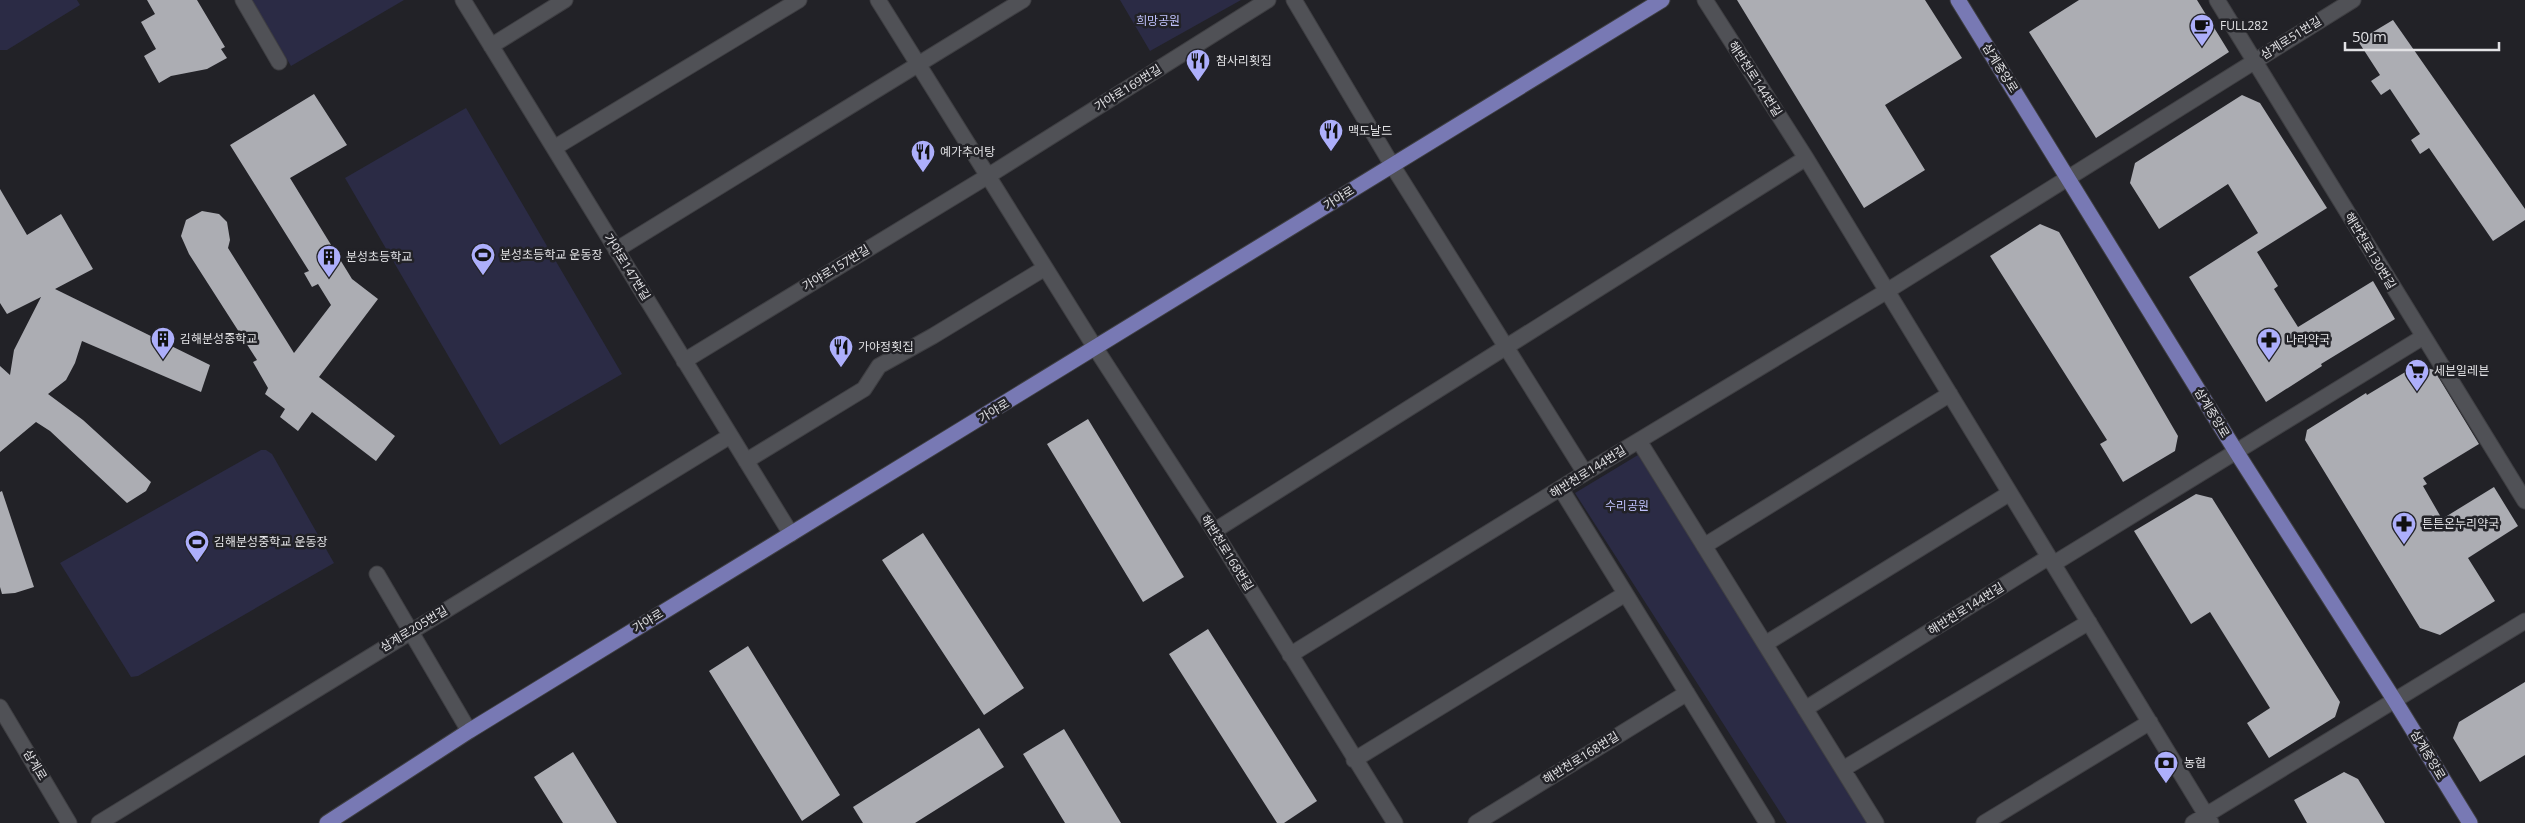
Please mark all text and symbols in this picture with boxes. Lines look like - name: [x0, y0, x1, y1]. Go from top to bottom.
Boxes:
- park label: 희망공원: [1136, 12, 1180, 29]
- street label: 삼계로51번길: [2257, 12, 2324, 63]
- cafe icon: FULL282: [2189, 13, 2215, 47]
- place label: FULL282: [2220, 17, 2268, 34]
- scale bar: [2345, 20, 2499, 52]
- text: 50 m: [2352, 26, 2387, 46]
- street label: 해반천로144번길: [1725, 38, 1786, 120]
- street label: 삼계중앙로: [1979, 40, 2022, 96]
- restaurant icon: 참사리횟집: [1185, 48, 1211, 82]
- place label: 참사리횟집: [1216, 52, 1271, 69]
- street label: 가야로169번길: [1091, 60, 1164, 115]
- restaurant icon: 맥도날드: [1318, 118, 1344, 152]
- place label: 맥도날드: [1348, 122, 1392, 139]
- restaurant icon: 예가추어탕: [910, 139, 936, 173]
- place label: 예가추어탕: [940, 143, 995, 160]
- street label: 가야로: [1320, 182, 1357, 214]
- street label: 해반천로130번길: [2341, 209, 2400, 292]
- street label: 가야로147번길: [600, 230, 655, 303]
- street label: 가야로157번길: [799, 241, 873, 294]
- sports icon: 분성초등학교 운동장: [470, 242, 496, 276]
- building icon: 분성초등학교: [316, 244, 342, 278]
- place label: 분성초등학교 운동장: [500, 246, 602, 263]
- place label: 분성초등학교: [346, 248, 412, 265]
- building icon: 김해분성중학교: [150, 326, 176, 360]
- pharmacy icon: 나라약국: [2256, 327, 2282, 361]
- place label: 김해분성중학교: [180, 330, 257, 347]
- place label: 나라약국: [2286, 331, 2330, 348]
- restaurant icon: 가야정횟집: [828, 334, 854, 368]
- place label: 가야정횟집: [858, 338, 913, 355]
- supermarket icon: 세븐일레븐: [2404, 358, 2430, 392]
- place label: 세븐일레븐: [2434, 362, 2489, 379]
- street label: 삼계중앙로: [2191, 385, 2234, 441]
- street label: 가야로: [975, 395, 1012, 426]
- street label: 해반천로144번길: [1546, 441, 1629, 502]
- park label: 수리공원: [1605, 497, 1649, 514]
- street label: 해반천로168번길: [1197, 511, 1258, 594]
- pharmacy icon: 튼튼온누리약국: [2391, 511, 2417, 545]
- place label: 튼튼온누리약국: [2422, 515, 2499, 532]
- sports icon: 김해분성중학교 운동장: [184, 529, 210, 563]
- place label: 김해분성중학교 운동장: [214, 533, 328, 550]
- street label: 해반천로144번길: [1924, 578, 2007, 639]
- street label: 삼계로205번길: [377, 602, 451, 655]
- street label: 가야로: [629, 605, 666, 636]
- street label: 해반천로168번길: [1539, 727, 1622, 788]
- street label: 삼계중앙로: [2407, 727, 2450, 783]
- street label: 삼계로: [20, 746, 51, 783]
- bank icon: 농협: [2153, 750, 2179, 784]
- place label: 농협: [2184, 754, 2206, 771]

